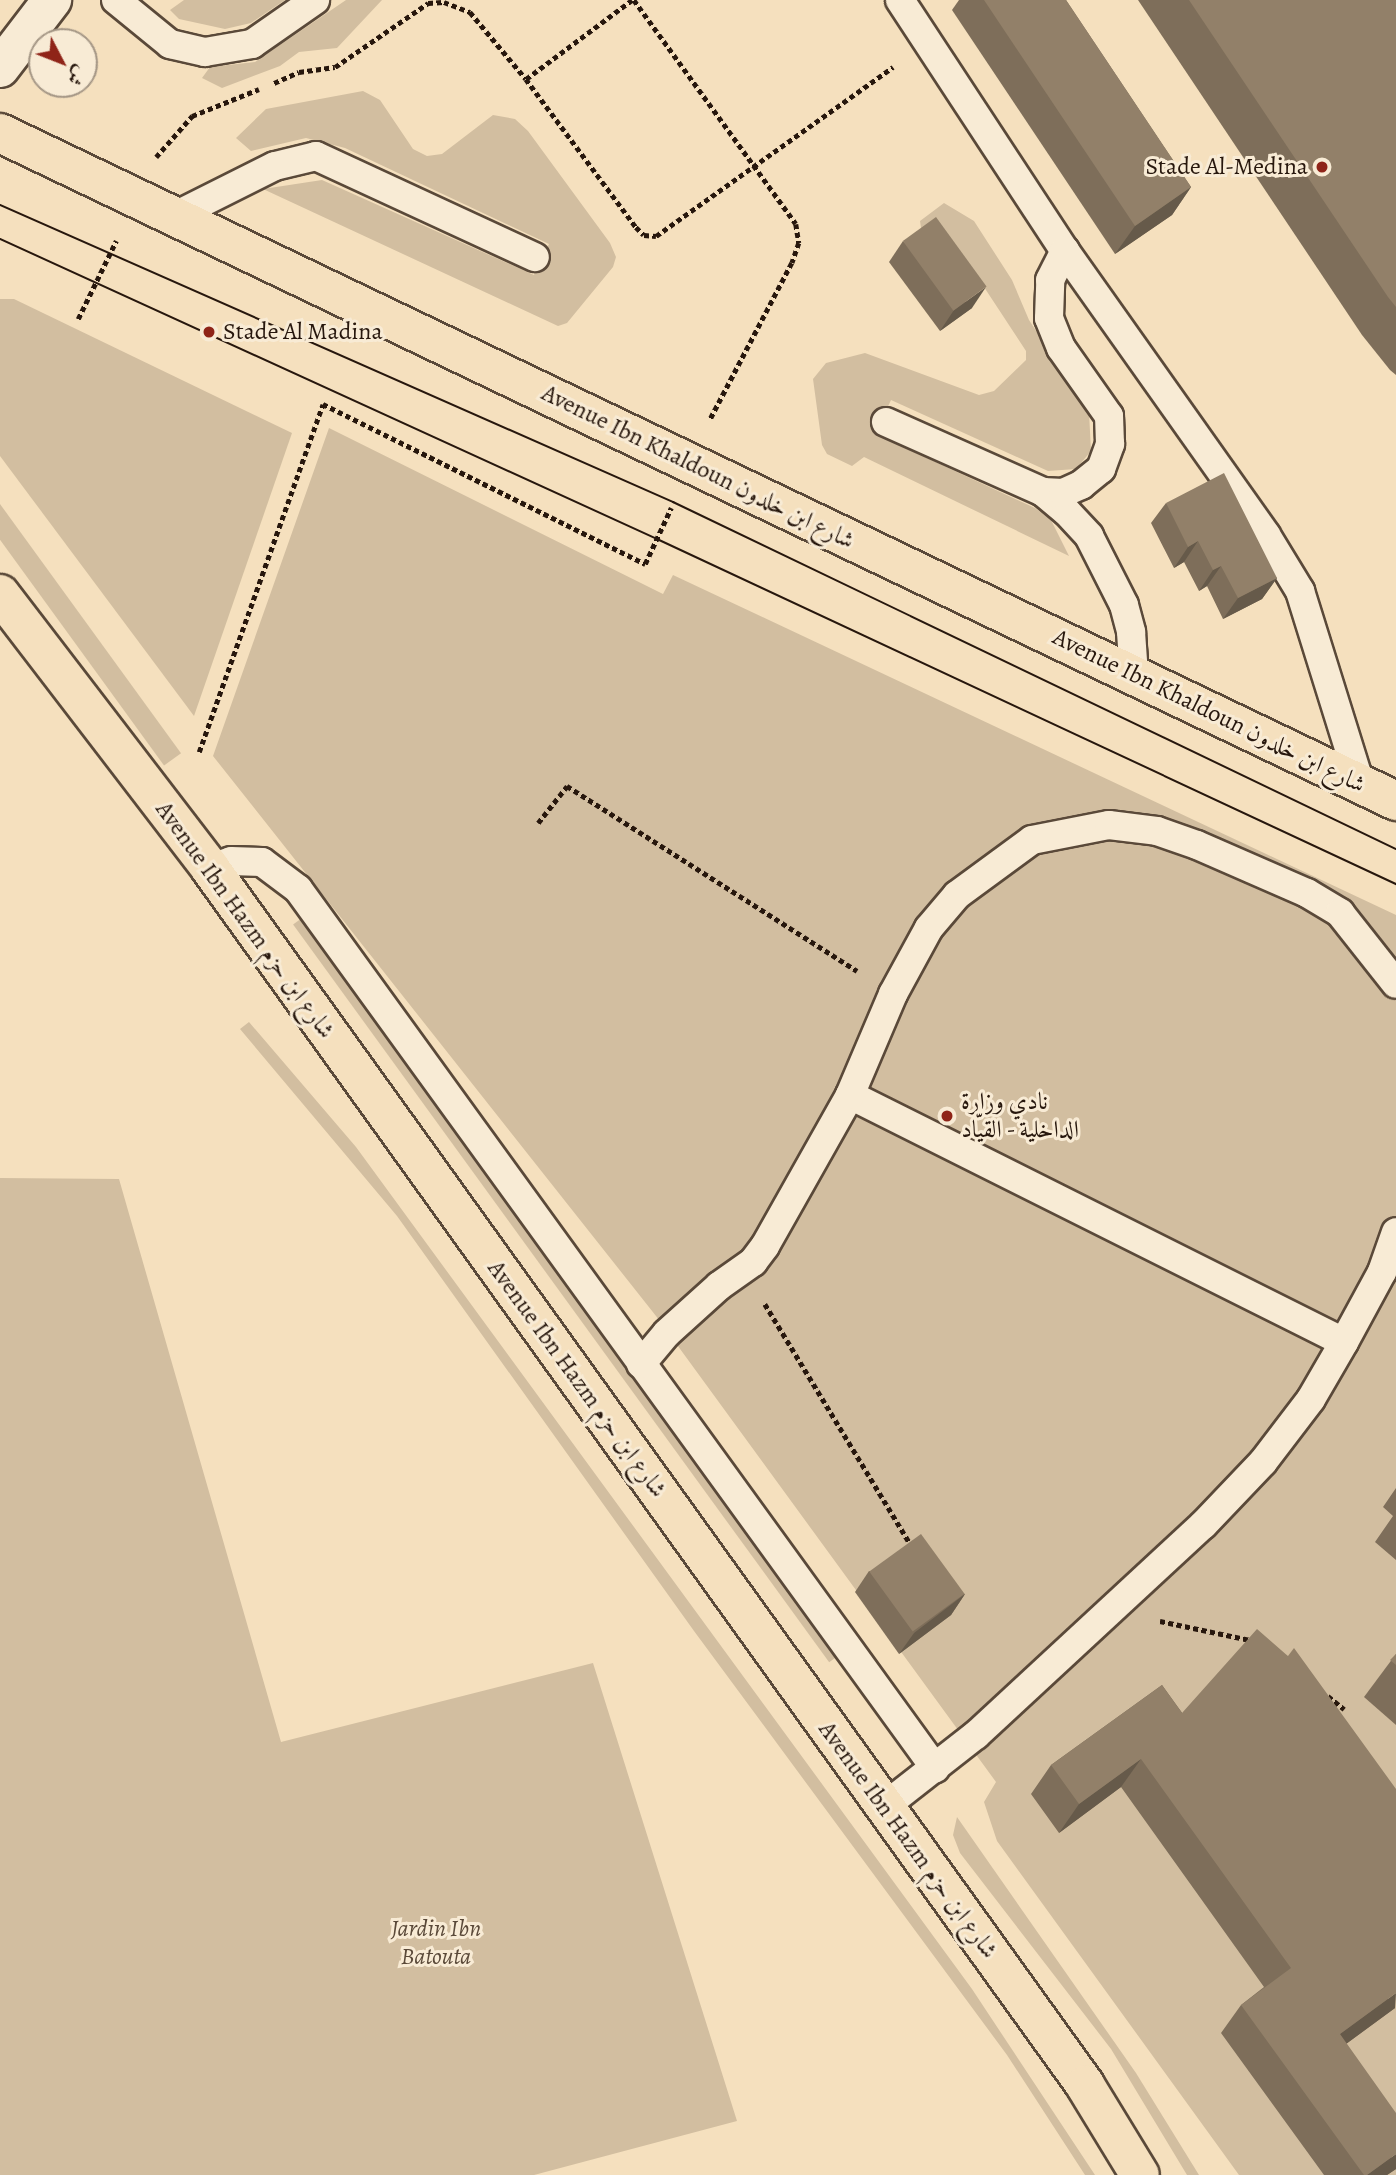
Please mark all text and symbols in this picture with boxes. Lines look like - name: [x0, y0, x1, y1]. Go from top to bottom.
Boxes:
- north arrow: [28, 28, 98, 98]
- text: ش: [61, 60, 93, 91]
- place label: Stade Al-Medina: [1145, 153, 1308, 181]
- marker: Stade Al-Medina: [1314, 159, 1330, 175]
- place label: Stade Al Madina: [223, 318, 383, 346]
- marker: Stade Al Madina: [201, 324, 217, 340]
- street label: Avenue Ibn Khaldoun شارع ابن خلدون: [537, 379, 859, 555]
- street label: Avenue Ibn Khaldoun شارع ابن خلدون: [1048, 623, 1370, 799]
- street label: Avenue Ibn Hazm شارع ابن حزم: [149, 796, 341, 1044]
- place label: نادي وزارة الداخلية - القيّاد: [961, 1088, 1080, 1144]
- marker: نادي وزارة الداخلية - القيّاد: [939, 1108, 955, 1124]
- street label: Avenue Ibn Hazm شارع ابن حزم: [481, 1255, 673, 1503]
- street label: Avenue Ibn Hazm شارع ابن حزم: [812, 1716, 1004, 1964]
- park label: Jardin Ibn Batouta: [391, 1915, 481, 1971]

